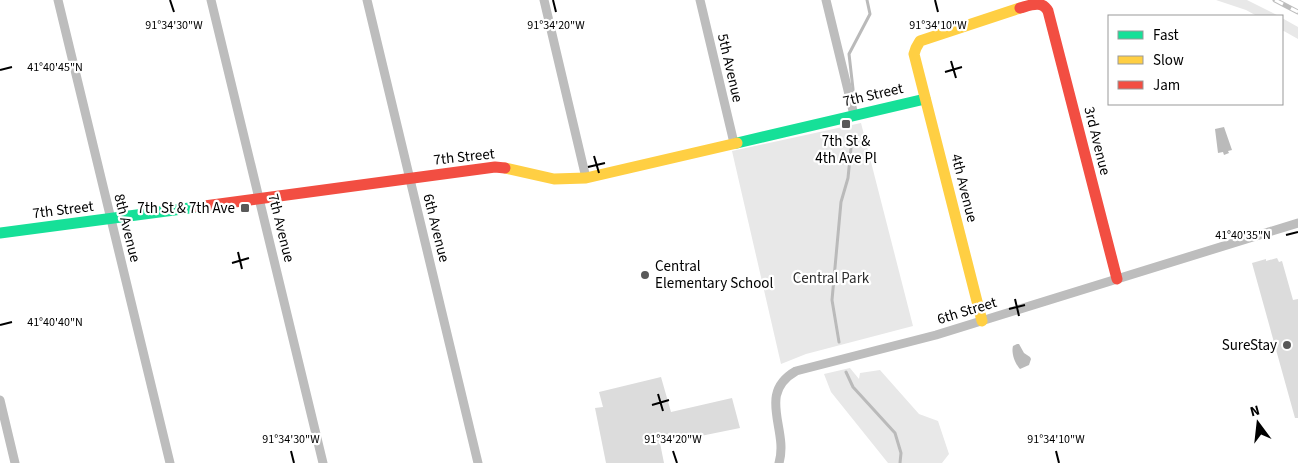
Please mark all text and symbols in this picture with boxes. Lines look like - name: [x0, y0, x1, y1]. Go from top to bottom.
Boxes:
- legend: [1108, 15, 1283, 105]
- text: 91°34'30"W: [145, 17, 203, 34]
- text: 91°34'20"W: [527, 17, 585, 34]
- text: 91°34'10"W: [909, 17, 967, 34]
- text: Fast: [1153, 25, 1179, 46]
- street label: 5th Avenue: [712, 32, 748, 104]
- text: Slow: [1153, 50, 1184, 71]
- text: 41°40'45"N: [27, 59, 83, 76]
- text: Jam: [1153, 75, 1180, 96]
- street label: 7th Street: [841, 78, 905, 112]
- street label: 3rd Avenue: [1078, 104, 1116, 178]
- marker: 7th St & 4th Ave Pl: [840, 118, 852, 130]
- place label: 7th St & 4th Ave Pl: [815, 131, 877, 169]
- street label: 7th Street: [432, 143, 496, 171]
- street label: 4th Avenue: [945, 152, 983, 224]
- street label: 8th Avenue: [108, 192, 146, 264]
- street label: 7th Avenue: [262, 192, 300, 264]
- street label: 6th Avenue: [417, 192, 455, 264]
- street label: 7th Street: [31, 196, 95, 224]
- place label: 7th St & 7th Ave: [137, 198, 235, 219]
- marker: 7th St & 7th Ave: [239, 202, 251, 214]
- text: 41°40'35"N: [1215, 227, 1271, 244]
- place label: Central Elementary School: [655, 256, 773, 294]
- park label: Central Park: [793, 268, 870, 289]
- marker: Central Elementary School: [639, 269, 651, 281]
- street label: 6th Street: [935, 292, 999, 330]
- text: 41°40'40"N: [27, 314, 83, 331]
- place label: SureStay: [1222, 335, 1277, 356]
- marker: SureStay: [1281, 339, 1293, 351]
- north arrow: [1233, 398, 1283, 448]
- text: N: [1248, 401, 1262, 422]
- text: 91°34'30"W: [262, 431, 320, 448]
- text: 91°34'20"W: [644, 431, 702, 448]
- text: 91°34'10"W: [1027, 431, 1085, 448]

